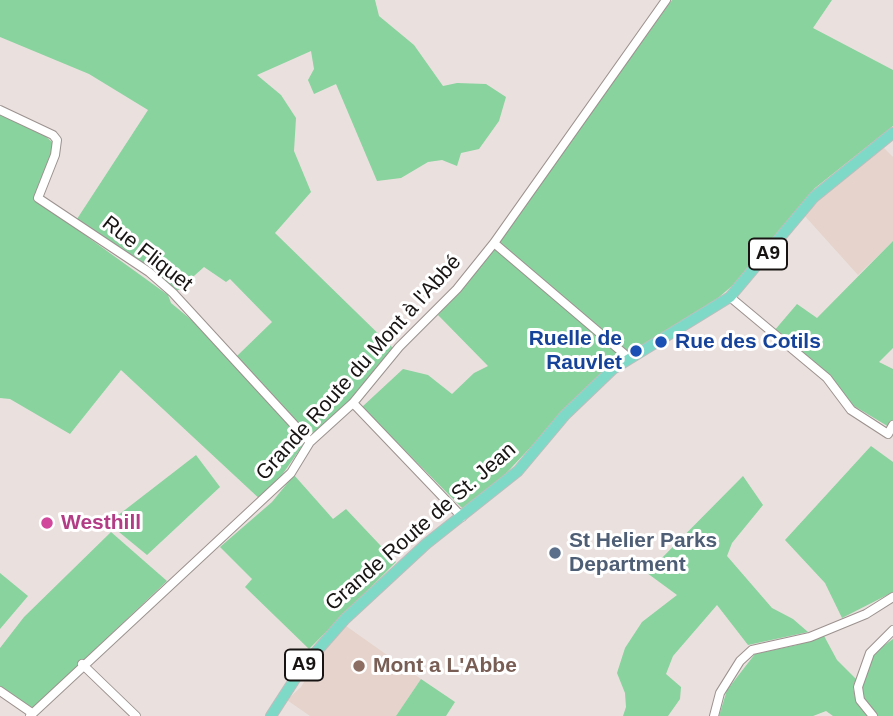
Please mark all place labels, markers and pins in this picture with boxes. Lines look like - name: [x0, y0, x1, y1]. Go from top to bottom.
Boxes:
- place label: Ruelle de Rauvlet: [529, 326, 622, 376]
- place label: Rue des Cotils: [675, 329, 821, 355]
- marker: Rue des Cotils: [653, 334, 669, 350]
- marker: Ruelle de Rauvlet: [628, 343, 644, 359]
- place label: Westhill: [61, 510, 141, 536]
- marker: Westhill: [39, 515, 55, 531]
- place label: St Helier Parks Department: [569, 528, 717, 578]
- marker: St Helier Parks Department: [547, 545, 563, 561]
- place label: Mont a L'Abbe: [373, 653, 517, 679]
- marker: Mont a L'Abbe: [351, 658, 367, 674]

